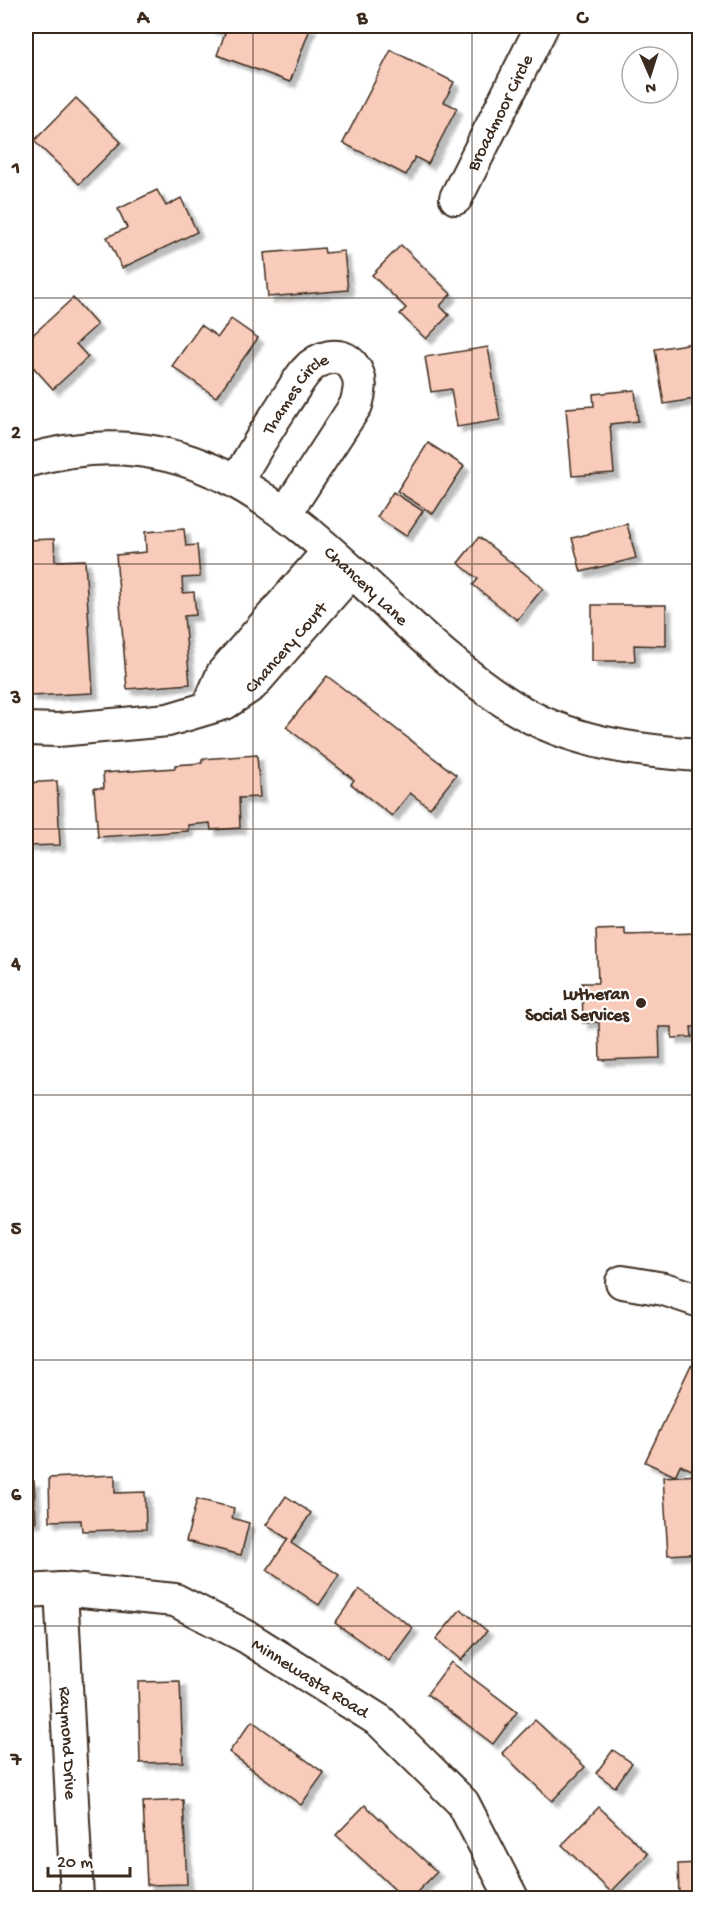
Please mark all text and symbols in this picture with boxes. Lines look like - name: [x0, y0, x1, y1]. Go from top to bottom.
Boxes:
- text: A: [136, 8, 151, 31]
- text: B: [356, 8, 368, 31]
- text: C: [576, 8, 590, 31]
- north arrow: [620, 45, 680, 105]
- street label: Broadmoor Circle: [463, 51, 539, 176]
- text: N: [644, 77, 656, 96]
- text: 1: [11, 158, 20, 181]
- street label: Thames Circle: [258, 350, 333, 440]
- text: 2: [11, 423, 21, 446]
- street label: Chancery Lane: [319, 543, 412, 632]
- street label: Chancery Court: [242, 597, 334, 699]
- text: 3: [10, 688, 21, 711]
- text: 4: [10, 954, 21, 977]
- place label: Lutheran Social Services: [525, 985, 630, 1027]
- marker: Lutheran Social Services: [634, 996, 648, 1010]
- text: 5: [11, 1219, 22, 1242]
- text: 6: [11, 1485, 22, 1508]
- street label: Minnewasta Road: [247, 1635, 373, 1725]
- street label: Raymond Drive: [53, 1686, 80, 1801]
- text: 7: [10, 1750, 23, 1773]
- scale bar: [48, 1840, 130, 1878]
- text: 20 m: [57, 1853, 93, 1874]

